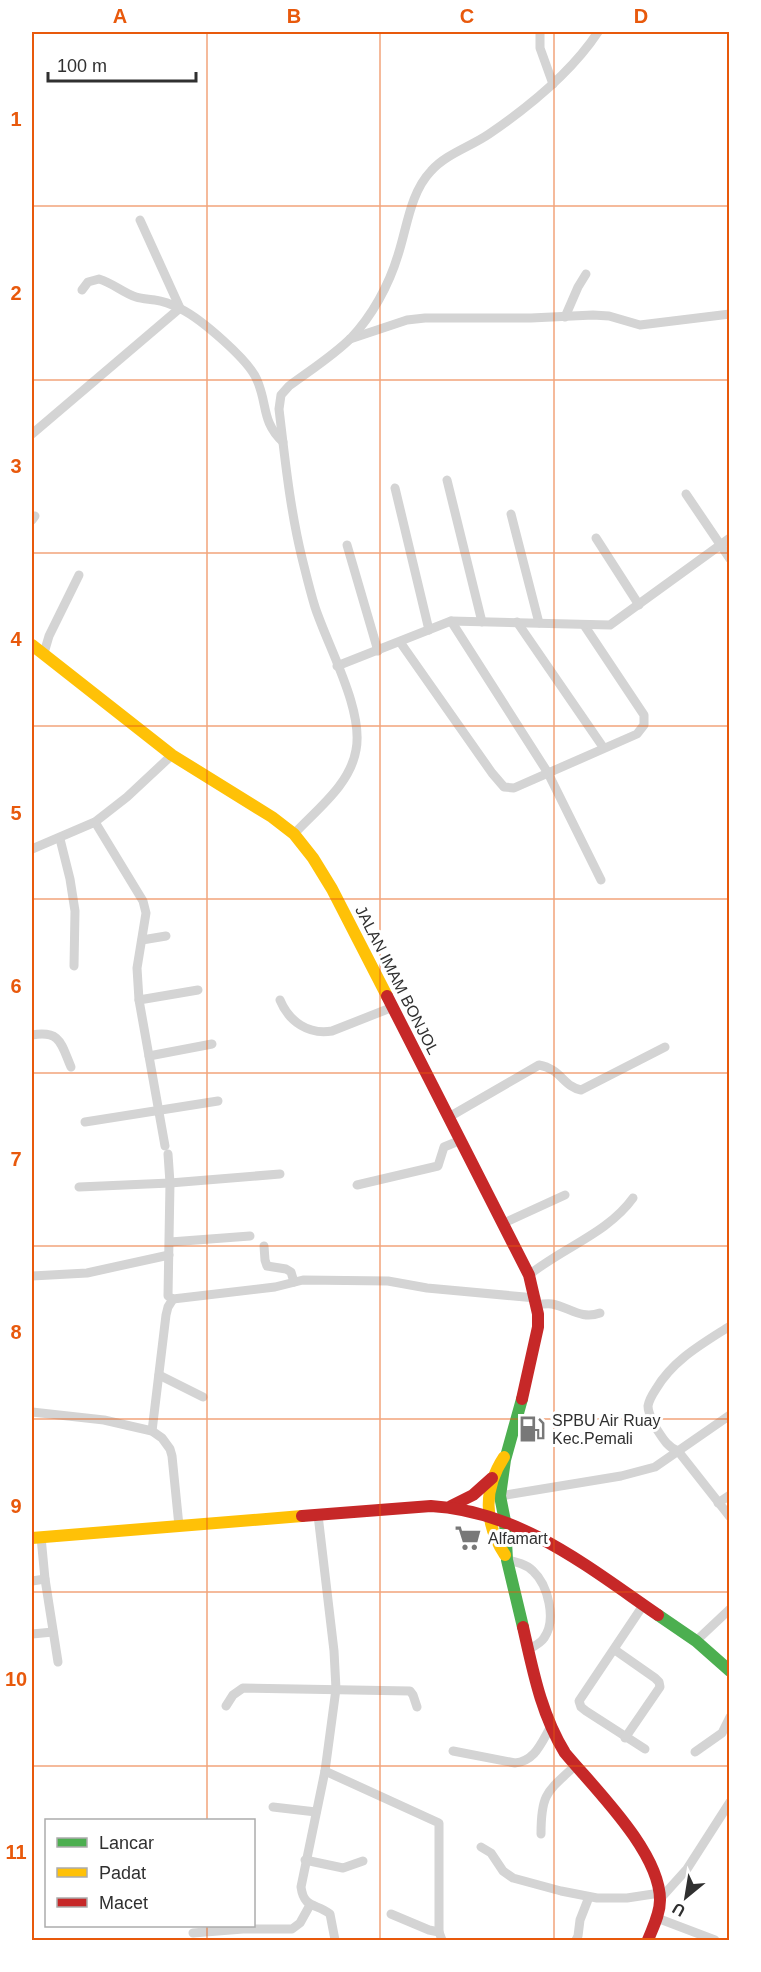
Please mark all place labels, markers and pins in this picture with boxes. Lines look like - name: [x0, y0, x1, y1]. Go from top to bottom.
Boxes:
- place label: SPBU Air Ruay Kec.Pemali: [552, 1412, 660, 1447]
- fuel station icon: SPBU Air Ruay Kec.Pemali: [517, 1414, 547, 1444]
- supermarket icon: Alfamart: [453, 1523, 483, 1553]
- place label: Alfamart: [488, 1530, 548, 1547]

